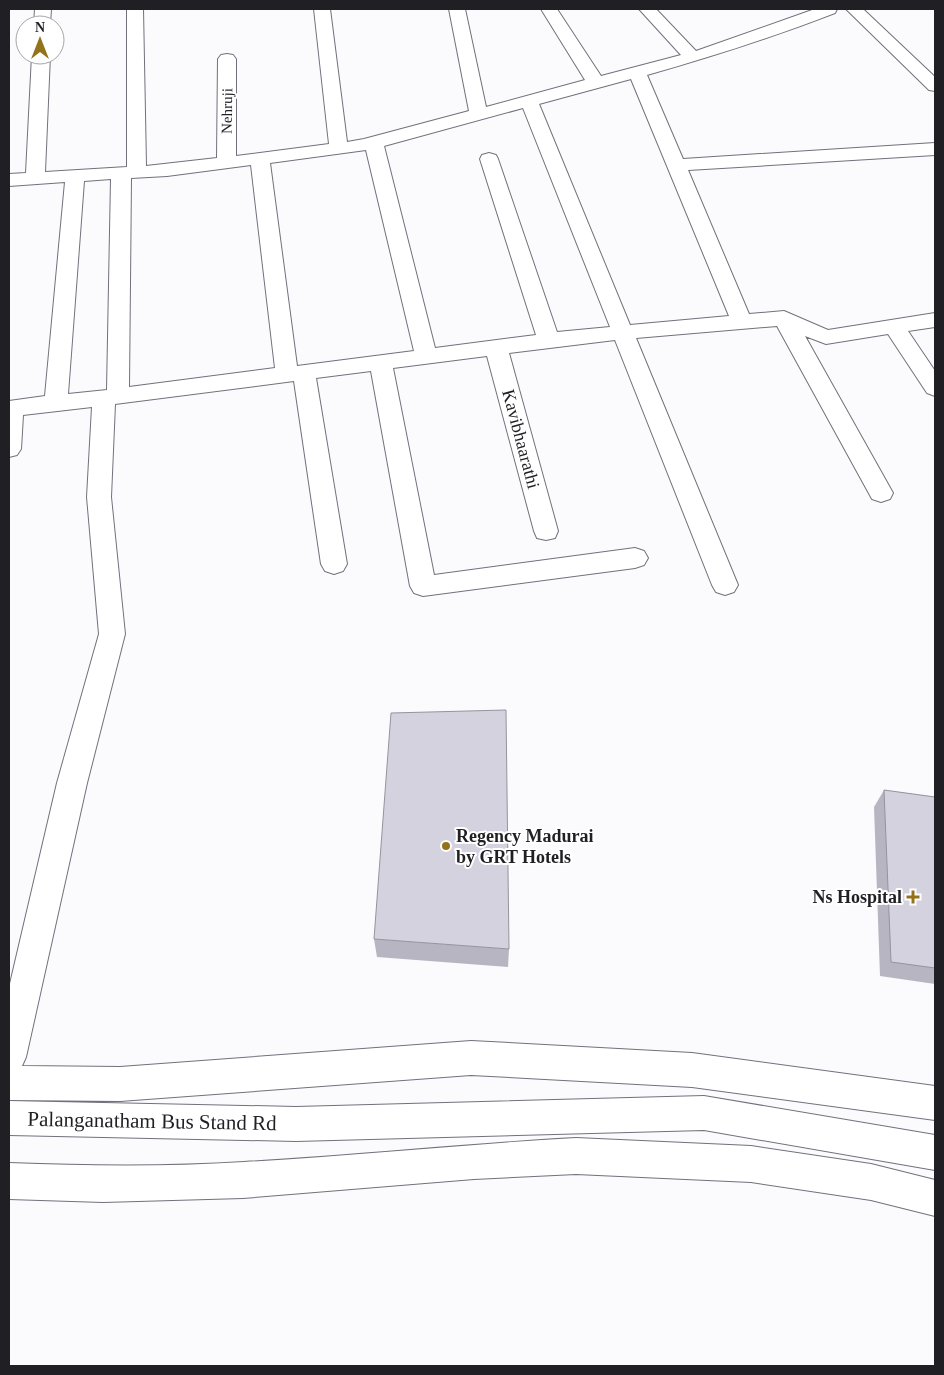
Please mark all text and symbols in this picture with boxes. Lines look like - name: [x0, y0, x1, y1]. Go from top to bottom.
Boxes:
- north arrow: [15, 15, 65, 65]
- text: N: [35, 20, 45, 35]
- street label: Nehruji: [219, 88, 235, 134]
- street label: Kavibhaarathi: [498, 387, 544, 491]
- place label: Regency Madurai by GRT Hotels: [456, 826, 593, 867]
- marker: Regency Madurai by GRT Hotels: [440, 840, 452, 852]
- place label: Ns Hospital: [812, 887, 902, 907]
- marker: Ns Hospital: [906, 890, 920, 904]
- street label: Palanganatham Bus Stand Rd: [27, 1107, 277, 1135]

